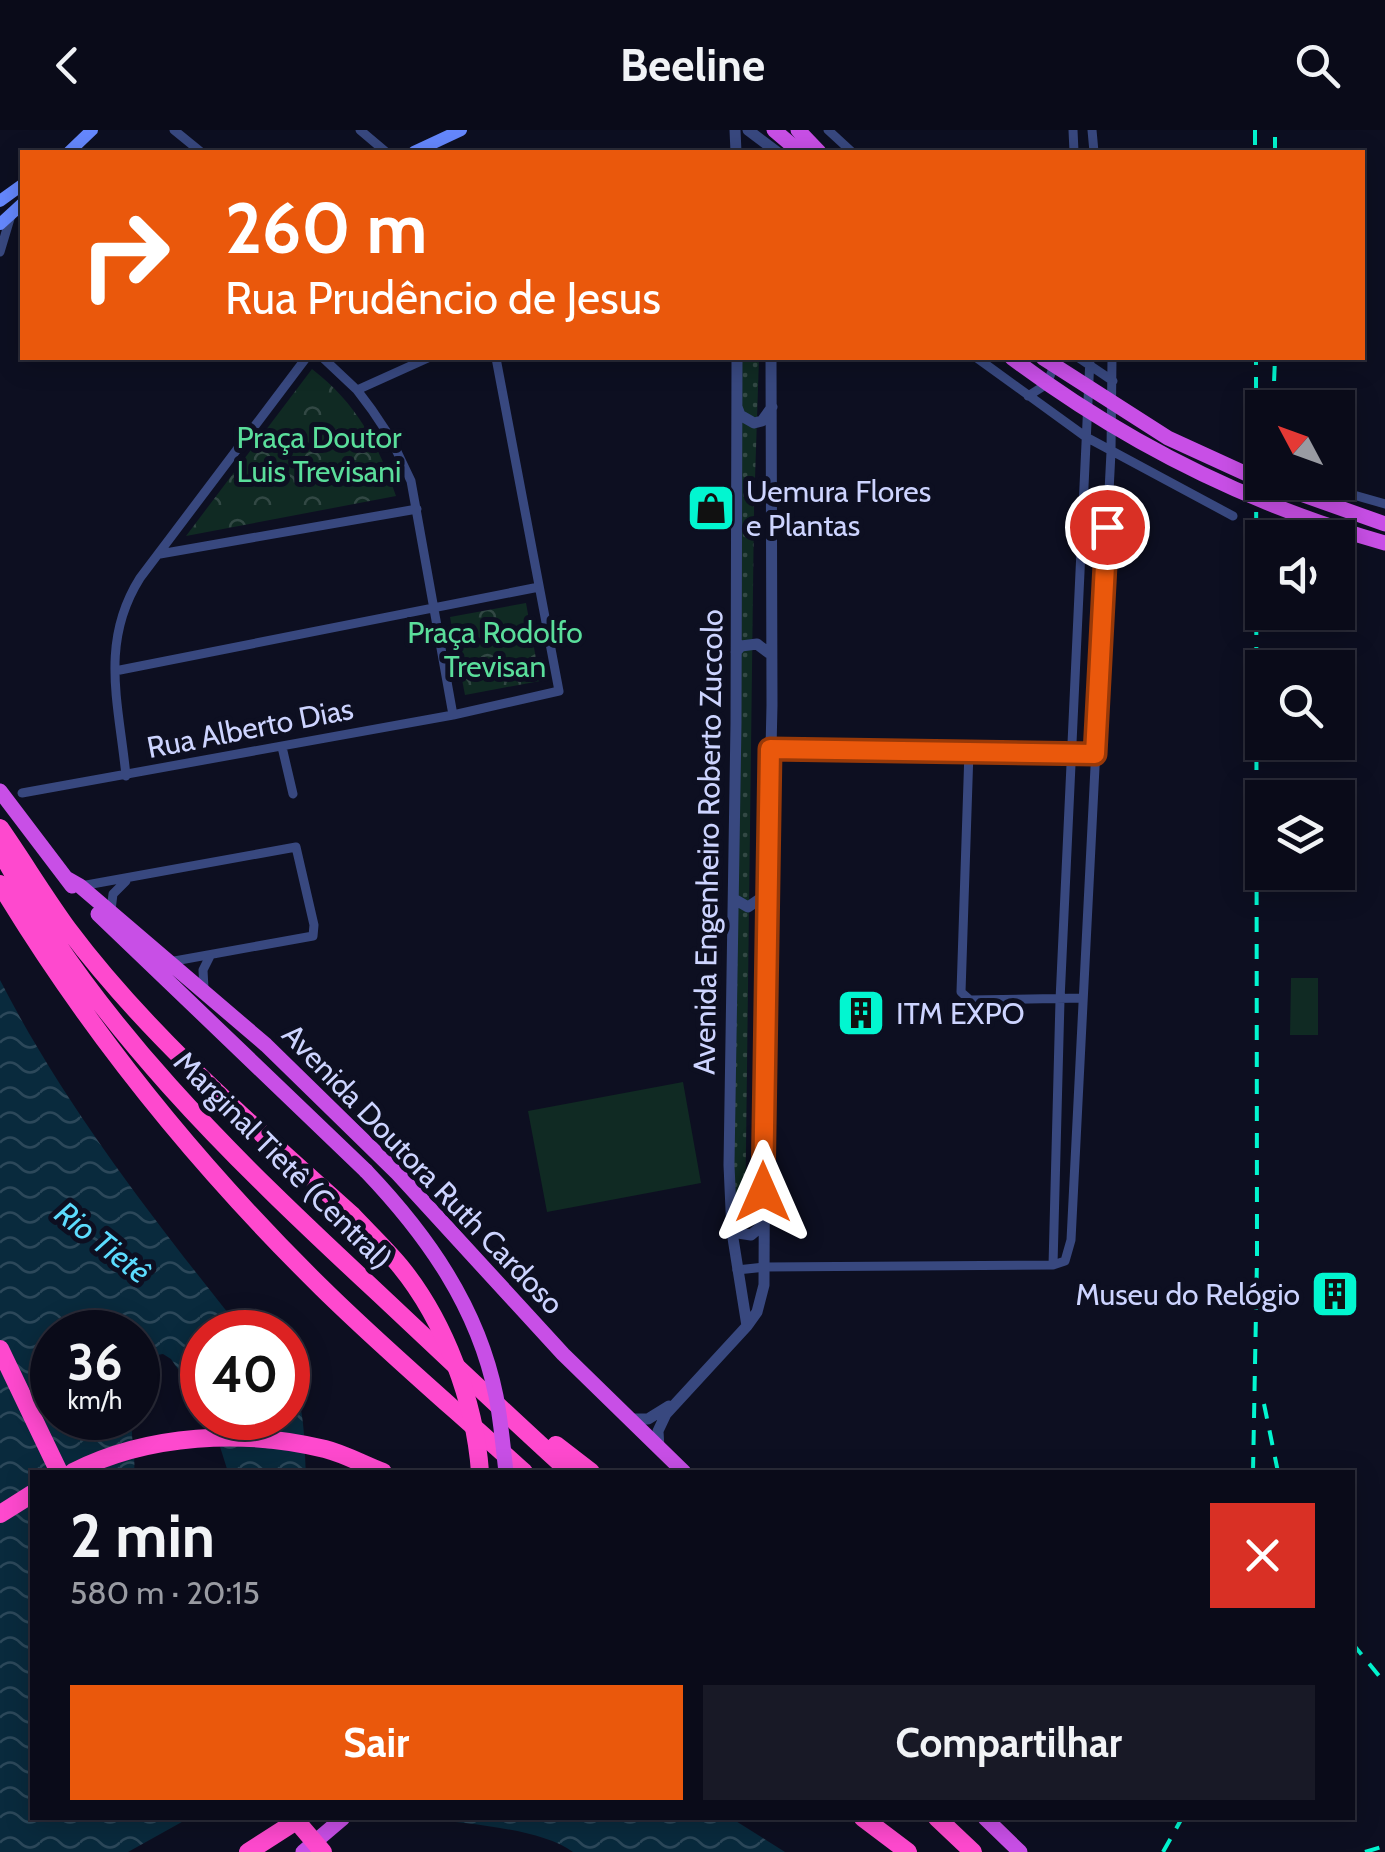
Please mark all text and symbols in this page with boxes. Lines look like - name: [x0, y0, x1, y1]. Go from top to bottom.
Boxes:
- icon: back: [40, 38, 95, 93]
- text: Beeline: [620, 38, 765, 92]
- icon: search: [1290, 38, 1345, 93]
- text: 260 m: [225, 185, 427, 271]
- icon: right: [60, 190, 190, 320]
- text: Rua Prudêncio de Jesus: [225, 271, 661, 325]
- north arrow: [1245, 390, 1355, 500]
- map controls: [1245, 390, 1355, 890]
- park label: Praça Doutor Luis Trevisani: [236, 419, 402, 490]
- place label: Uemura Flores e Plantas: [746, 473, 931, 544]
- shop icon: Uemura Flores e Plantas: [685, 482, 737, 534]
- pin: [1065, 485, 1150, 570]
- icon: arrive: [1080, 500, 1135, 555]
- button: sound: [1245, 520, 1355, 630]
- street label: Avenida Engenheiro Roberto Zuccolo: [685, 609, 731, 1075]
- park label: Praça Rodolfo Trevisan: [407, 614, 583, 685]
- button: search: [1245, 650, 1355, 760]
- street label: Rua Alberto Dias: [144, 690, 356, 766]
- button: layers: [1245, 780, 1355, 890]
- building icon: ITM EXPO: [835, 987, 887, 1039]
- place label: ITM EXPO: [896, 995, 1025, 1032]
- street label: Avenida Doutora Ruth Cardoso: [274, 1016, 572, 1322]
- street label: Marginal Tietê (Central): [166, 1043, 400, 1277]
- position arrow: [711, 1140, 815, 1244]
- water label: Rio Tietê: [48, 1193, 159, 1291]
- building icon: Museu do Relógio: [1309, 1268, 1361, 1320]
- place label: Museu do Relógio: [1075, 1276, 1300, 1313]
- speed limit sign: 40: [180, 1310, 310, 1440]
- text: 36: [67, 1332, 123, 1393]
- text: km/h: [68, 1385, 122, 1415]
- text: 2 min: [70, 1499, 215, 1572]
- button: close: [1210, 1503, 1315, 1608]
- text: 580 m · 20:15: [70, 1573, 260, 1612]
- button: Sair: [70, 1685, 683, 1800]
- button: Compartilhar: [703, 1685, 1315, 1800]

